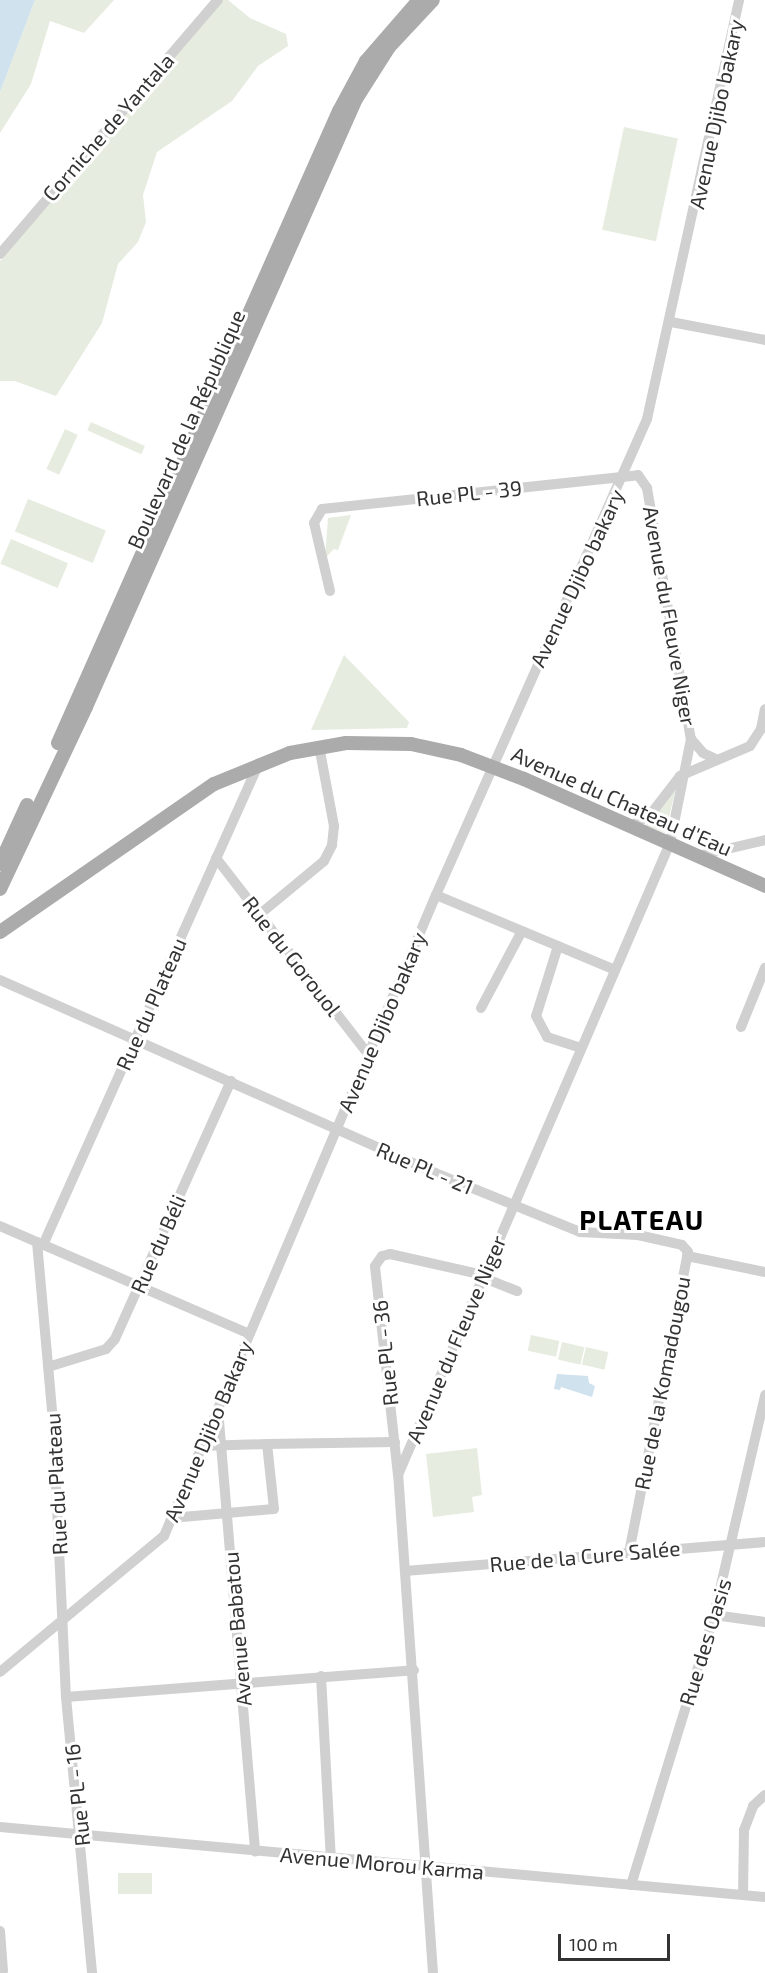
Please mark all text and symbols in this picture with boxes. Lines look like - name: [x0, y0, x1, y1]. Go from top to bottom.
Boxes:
- street label: Avenue Djibo bakary: [684, 17, 748, 211]
- street label: Corniche de Yantala: [37, 48, 179, 206]
- street label: Boulevard de la République: [122, 305, 250, 553]
- street label: Rue PL - 39: [415, 475, 523, 511]
- street label: Avenue Djibo bakary: [525, 485, 629, 671]
- street label: Avenue du Fleuve Niger: [638, 504, 702, 728]
- street label: Avenue du Chateau d'Eau: [508, 741, 736, 861]
- street label: Rue du Gorouol: [237, 891, 347, 1021]
- street label: Avenue Djibo bakary: [333, 928, 431, 1116]
- street label: Rue du Plateau: [111, 934, 191, 1074]
- street label: Rue PL - 21: [373, 1136, 477, 1200]
- street label: Rue du Béli: [125, 1191, 191, 1297]
- district label: PLATEAU: [579, 1204, 705, 1236]
- street label: Avenue du Fleuve Niger: [401, 1232, 511, 1446]
- street label: Rue de la Komadougou: [629, 1274, 695, 1492]
- street label: Rue PL - 36: [367, 1299, 403, 1407]
- street label: Avenue Djibo Bakary: [158, 1337, 258, 1525]
- street label: Rue du Plateau: [40, 1412, 72, 1556]
- street label: Rue de la Cure Salée: [489, 1535, 681, 1577]
- street label: Avenue Babatou: [218, 1551, 256, 1707]
- street label: Rue des Oasis: [674, 1575, 736, 1709]
- street label: Rue PL - 16: [59, 1742, 95, 1848]
- street label: Avenue Morou Karma: [279, 1842, 485, 1884]
- scale bar: [561, 1922, 674, 1960]
- text: 100 m: [569, 1933, 618, 1955]

